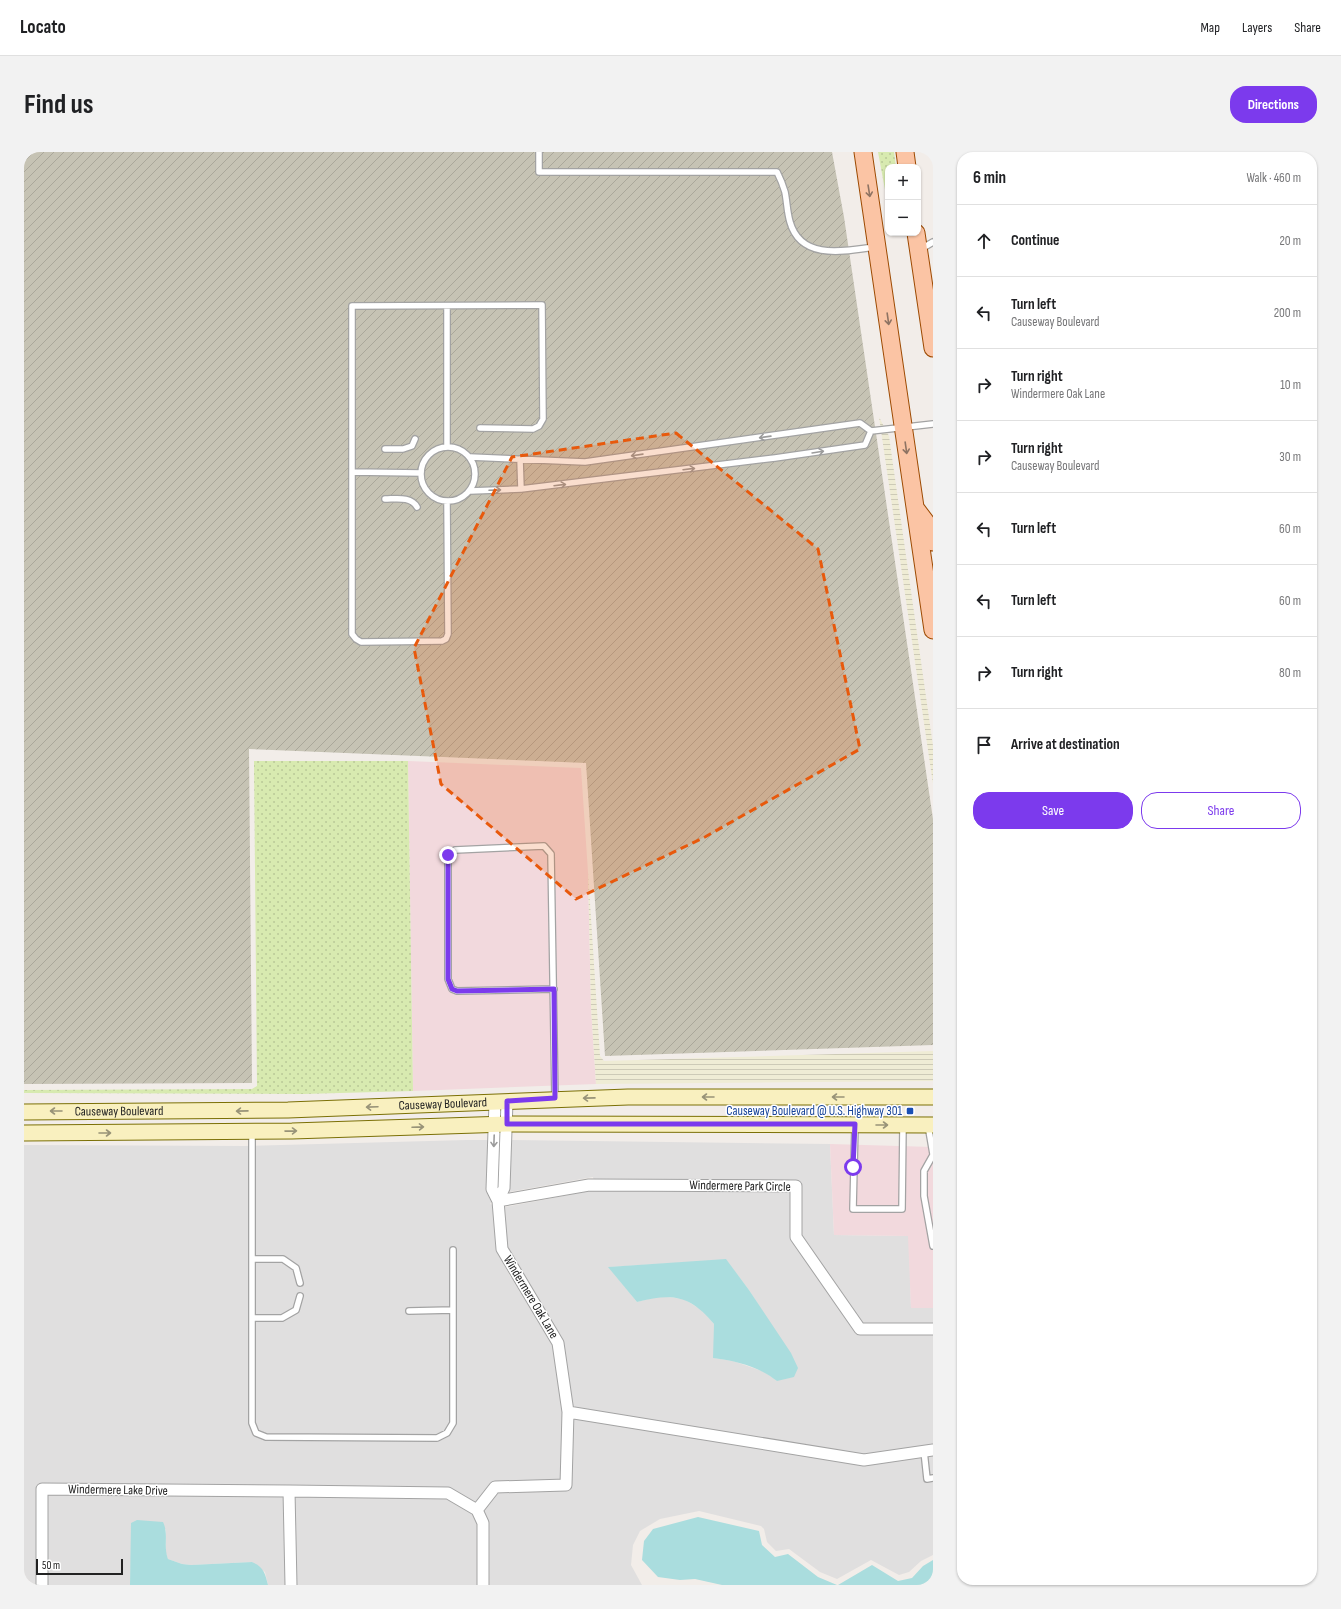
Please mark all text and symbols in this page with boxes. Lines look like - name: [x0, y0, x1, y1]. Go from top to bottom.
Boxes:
- text: Locato: [20, 16, 66, 39]
- text: Map: [1200, 19, 1220, 36]
- text: Layers: [1242, 19, 1272, 36]
- text: Share: [1294, 19, 1321, 36]
- button: Directions: [1230, 86, 1317, 123]
- text: Find us: [24, 88, 93, 121]
- map controls: [885, 164, 921, 236]
- button: +: [885, 164, 921, 200]
- text: 6 min: [973, 168, 1006, 188]
- text: Walk · 460 m: [1246, 170, 1301, 186]
- one-way arrow: [865, 184, 873, 197]
- button: −: [885, 200, 921, 236]
- icon: ahead: [973, 230, 995, 252]
- text: Continue: [1011, 231, 1060, 250]
- text: 20 m: [1279, 233, 1301, 249]
- text: Turn left: [1011, 295, 1056, 314]
- icon: left: [973, 302, 995, 324]
- text: 200 m: [1274, 305, 1301, 321]
- one-way arrow: [884, 312, 892, 325]
- text: Causeway Boulevard: [1011, 314, 1099, 330]
- text: Turn right: [1011, 367, 1063, 386]
- icon: right: [973, 374, 995, 396]
- text: 10 m: [1280, 377, 1301, 393]
- text: Windermere Oak Lane: [1011, 386, 1105, 402]
- one-way arrow: [759, 433, 772, 441]
- text: Turn right: [1011, 439, 1063, 458]
- one-way arrow: [902, 441, 910, 454]
- icon: right: [973, 446, 995, 468]
- one-way arrow: [811, 448, 824, 456]
- text: 30 m: [1279, 449, 1301, 465]
- one-way arrow: [631, 451, 644, 459]
- text: Causeway Boulevard: [1011, 458, 1099, 474]
- one-way arrow: [682, 465, 695, 473]
- one-way arrow: [553, 481, 566, 489]
- one-way arrow: [488, 487, 501, 494]
- icon: left: [973, 518, 995, 540]
- text: Turn left: [1011, 519, 1056, 538]
- text: 60 m: [1279, 521, 1301, 537]
- icon: left: [973, 590, 995, 612]
- text: Turn left: [1011, 591, 1056, 610]
- text: 60 m: [1279, 593, 1301, 609]
- icon: right: [973, 662, 995, 684]
- text: Turn right: [1011, 663, 1063, 682]
- text: 80 m: [1279, 665, 1301, 681]
- icon: arrive: [973, 734, 995, 756]
- text: Arrive at destination: [1011, 735, 1120, 754]
- button: Save: [973, 792, 1133, 829]
- button: Share: [1141, 792, 1301, 829]
- route end: [439, 846, 457, 864]
- one-way arrow: [702, 1093, 715, 1101]
- one-way arrow: [832, 1093, 845, 1101]
- street label: Causeway Boulevard: [398, 1094, 487, 1114]
- one-way arrow: [583, 1094, 596, 1102]
- street label: Causeway Boulevard: [75, 1103, 163, 1120]
- place label: Causeway Boulevard @ U.S. Highway 301: [726, 1103, 902, 1119]
- one-way arrow: [366, 1104, 379, 1111]
- marker: Causeway Boulevard @ U.S. Highway 301: [905, 1106, 915, 1116]
- one-way arrow: [50, 1107, 63, 1115]
- one-way arrow: [236, 1107, 249, 1114]
- one-way arrow: [875, 1121, 888, 1129]
- one-way arrow: [411, 1123, 424, 1130]
- one-way arrow: [284, 1127, 297, 1135]
- one-way arrow: [98, 1129, 111, 1137]
- one-way arrow: [491, 1134, 498, 1147]
- route start: [844, 1158, 862, 1176]
- street label: Windermere Park Circle: [689, 1177, 791, 1195]
- street label: Windermere Oak Lane: [500, 1253, 562, 1341]
- street label: Windermere Lake Drive: [68, 1481, 168, 1499]
- scale bar: [36, 1557, 123, 1576]
- text: 50 m: [42, 1559, 60, 1572]

